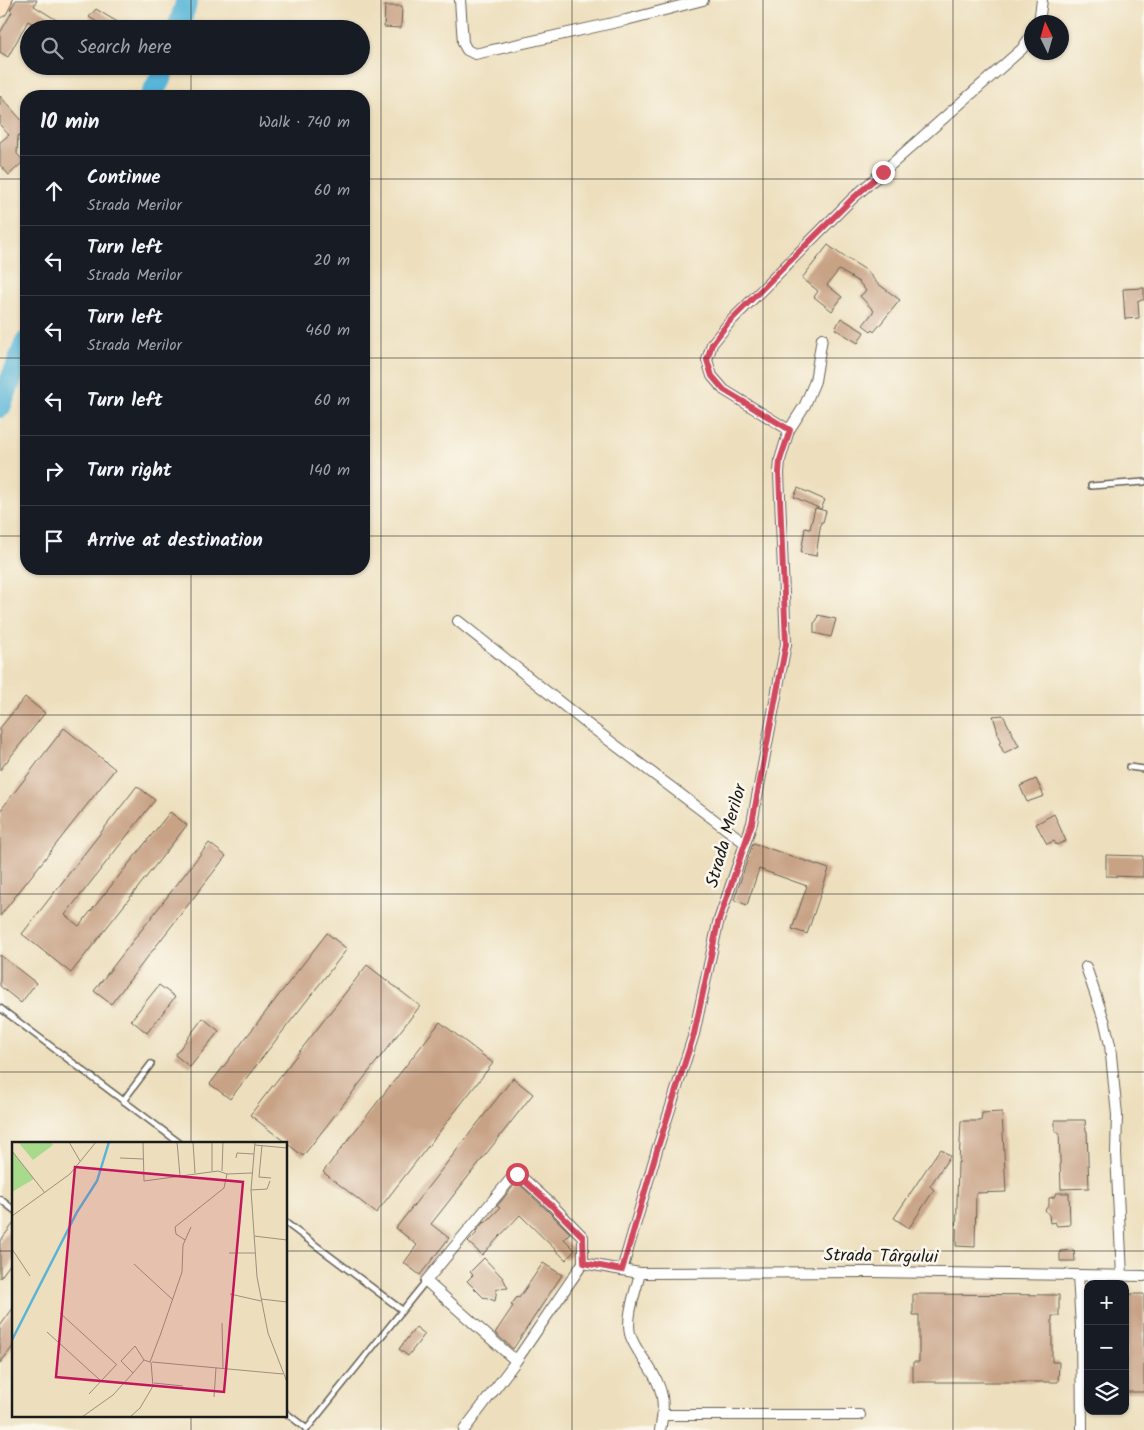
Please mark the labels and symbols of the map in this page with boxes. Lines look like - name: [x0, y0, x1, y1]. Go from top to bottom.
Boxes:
- north arrow: [1024, 15, 1069, 60]
- route end: [872, 161, 895, 184]
- street label: Strada Merilor: [698, 780, 756, 891]
- inset map: [12, 1142, 288, 1418]
- route start: [506, 1163, 529, 1186]
- street label: Strada Târgului: [824, 1242, 939, 1273]

